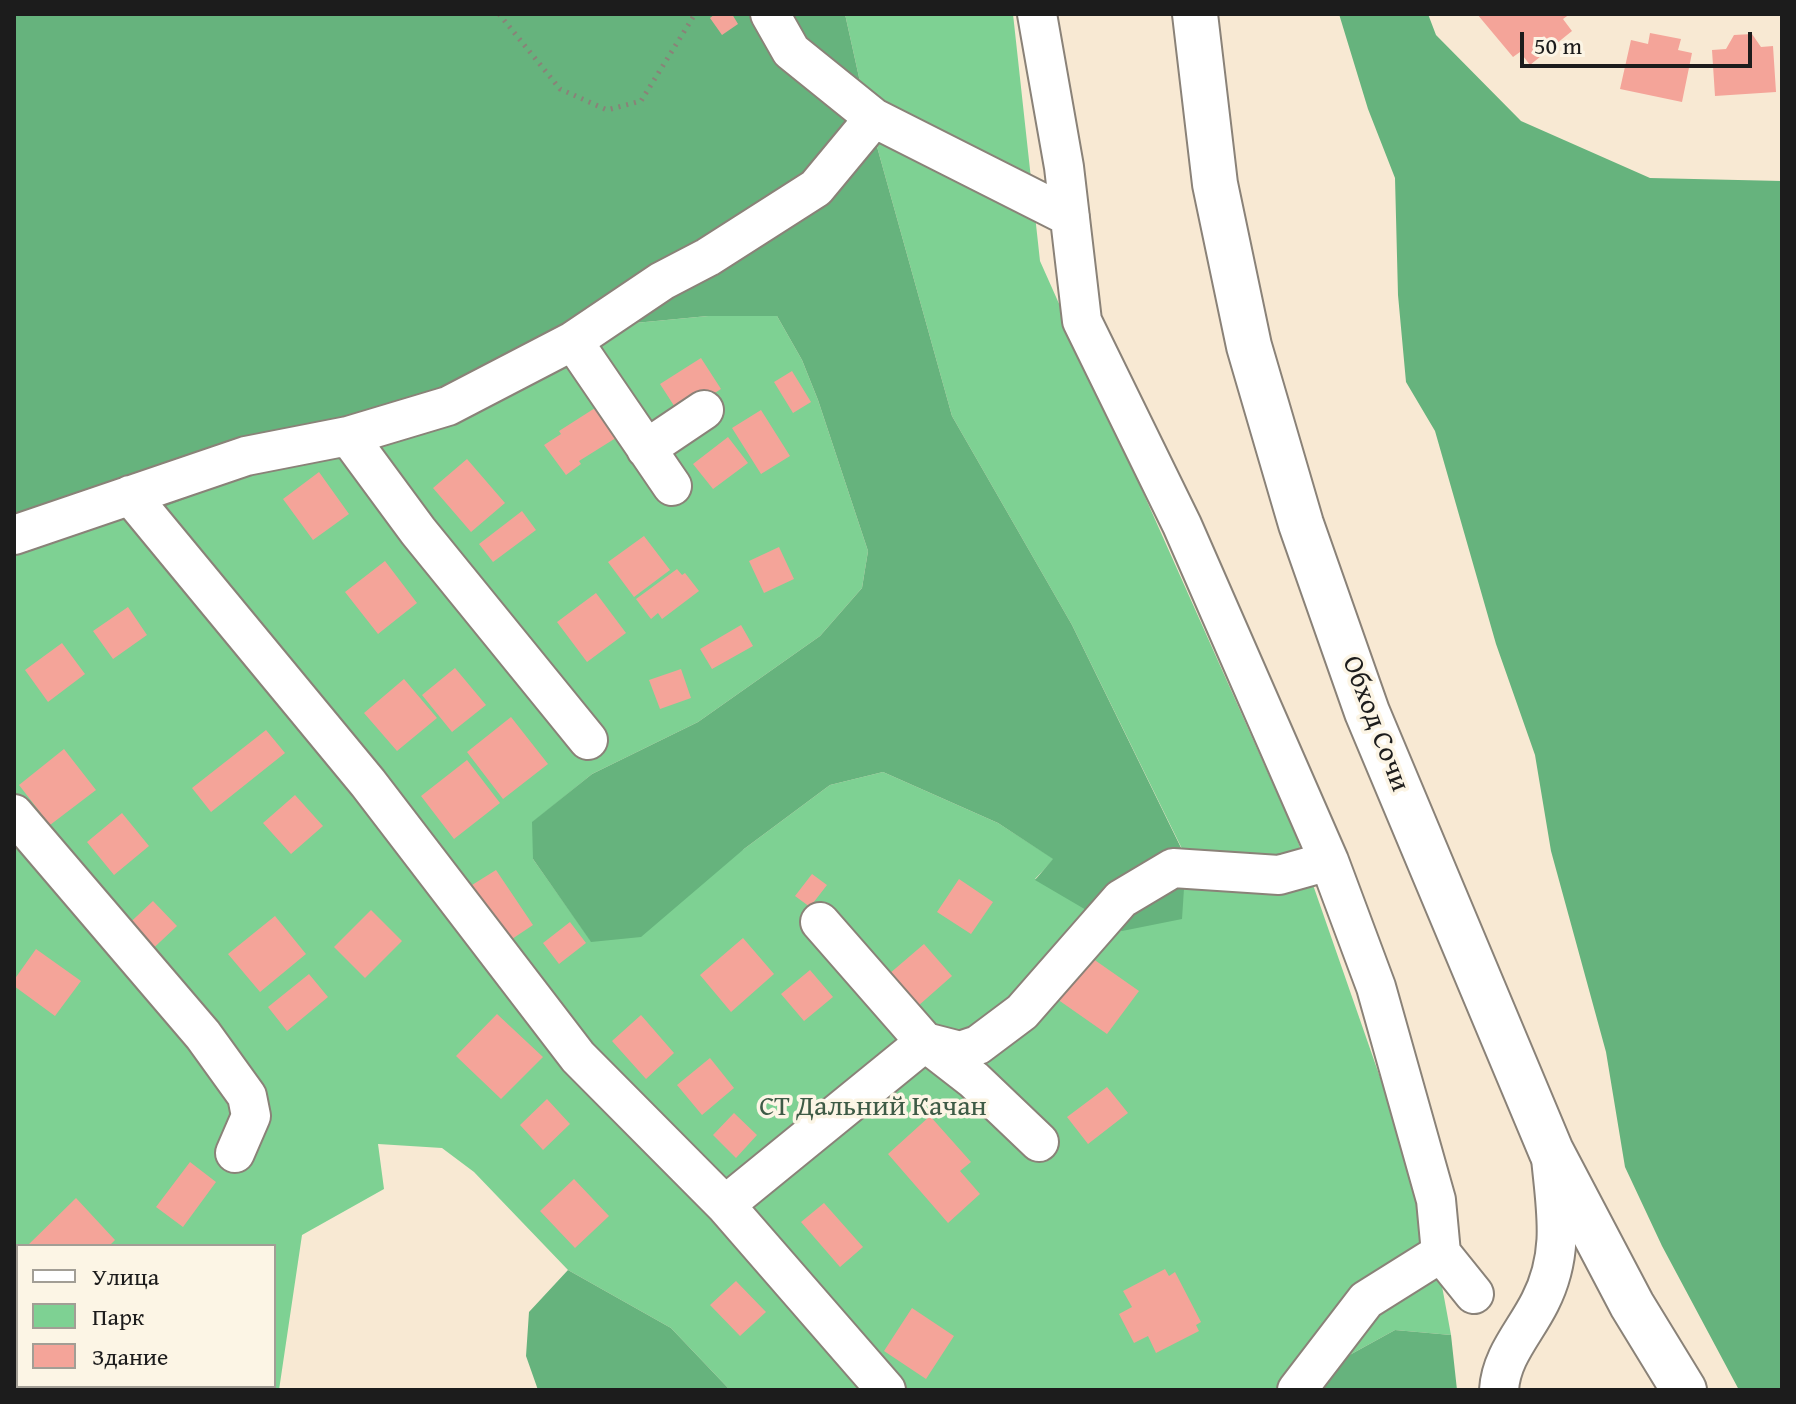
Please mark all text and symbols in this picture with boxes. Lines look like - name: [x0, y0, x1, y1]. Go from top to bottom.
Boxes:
- scale bar: [1524, 16, 1756, 66]
- text: 50 m: [1534, 28, 1582, 63]
- street label: Обход Сочи: [1334, 652, 1416, 796]
- park label: СТ Дальний Качан: [759, 1091, 987, 1125]
- legend: [16, 1244, 276, 1388]
- text: Улица: [92, 1259, 159, 1294]
- text: Парк: [92, 1299, 144, 1334]
- text: Здание: [92, 1339, 168, 1374]

